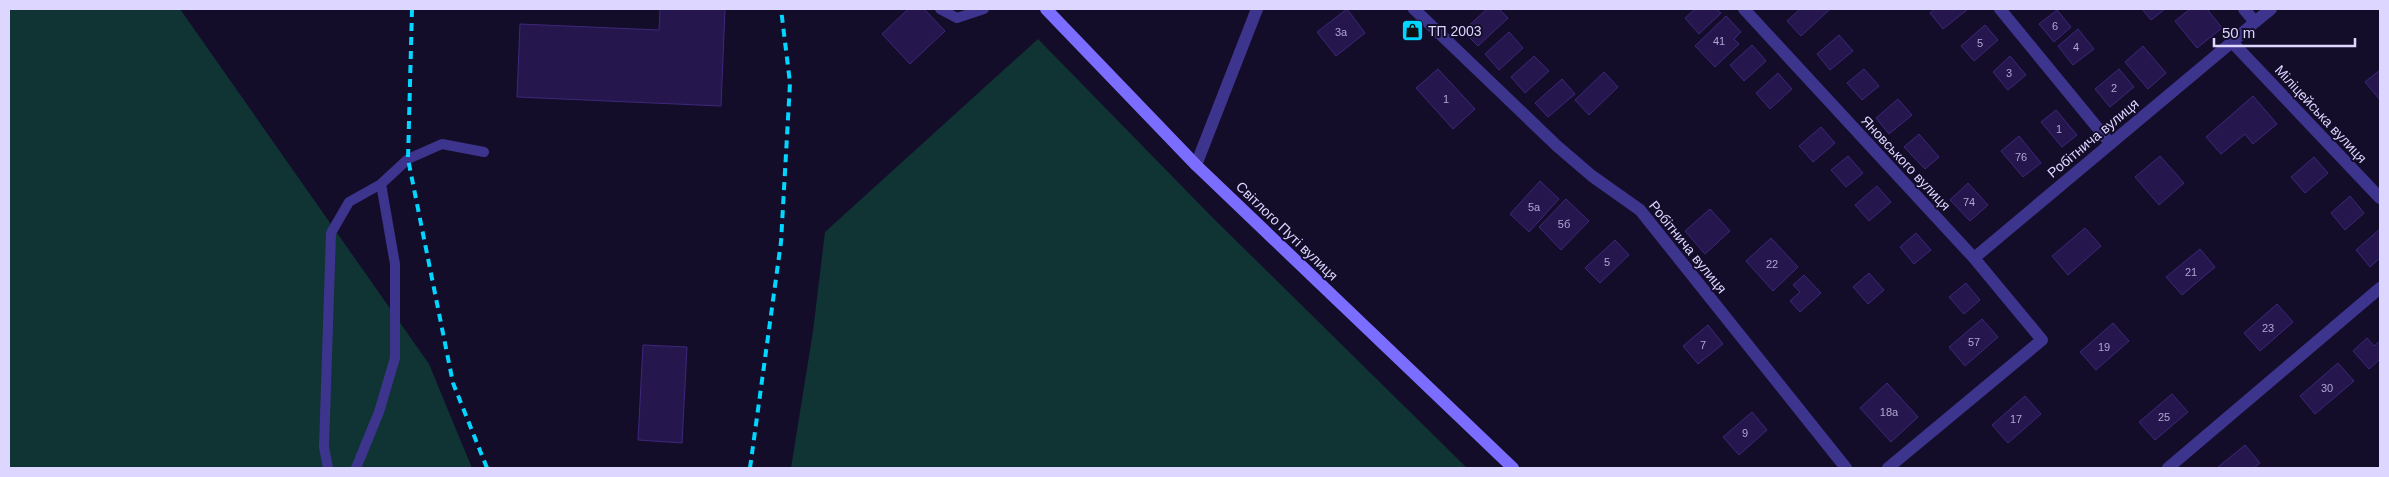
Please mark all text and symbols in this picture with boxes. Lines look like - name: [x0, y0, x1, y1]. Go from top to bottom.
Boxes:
- scale bar: [2214, 15, 2355, 47]
- shop icon: ТП 2003: [1400, 19, 1424, 43]
- house number: 6: [2052, 20, 2058, 32]
- place label: ТП 2003: [1428, 23, 1482, 39]
- text: 50 m: [2222, 24, 2255, 41]
- house number: 3а: [1335, 26, 1348, 38]
- house number: 41: [1713, 35, 1725, 47]
- house number: 5: [1977, 37, 1983, 49]
- house number: 4: [2073, 41, 2079, 53]
- street label: Міліцейська вулиця: [2272, 62, 2370, 166]
- house number: 3: [2006, 67, 2012, 79]
- house number: 2: [2111, 82, 2117, 94]
- house number: 1: [1443, 93, 1449, 105]
- street label: Робітнича вулиця: [2044, 95, 2142, 181]
- street label: Яновського вулиця: [1858, 113, 1954, 213]
- house number: 1: [2056, 123, 2062, 135]
- house number: 76: [2015, 151, 2027, 163]
- street label: Світлого Путі вулиця: [1233, 178, 1341, 284]
- house number: 74: [1963, 196, 1975, 208]
- street label: Робітнича вулиця: [1646, 198, 1730, 296]
- house number: 5а: [1528, 201, 1541, 213]
- house number: 5б: [1558, 218, 1570, 230]
- house number: 5: [1604, 256, 1610, 268]
- house number: 22: [1766, 258, 1778, 270]
- house number: 21: [2185, 266, 2197, 278]
- house number: 23: [2262, 322, 2274, 334]
- house number: 57: [1968, 336, 1980, 348]
- house number: 7: [1700, 339, 1706, 351]
- house number: 19: [2098, 341, 2110, 353]
- house number: 30: [2321, 382, 2333, 394]
- house number: 18а: [1880, 406, 1899, 418]
- house number: 25: [2158, 411, 2170, 423]
- house number: 17: [2010, 413, 2022, 425]
- house number: 9: [1742, 427, 1748, 439]

